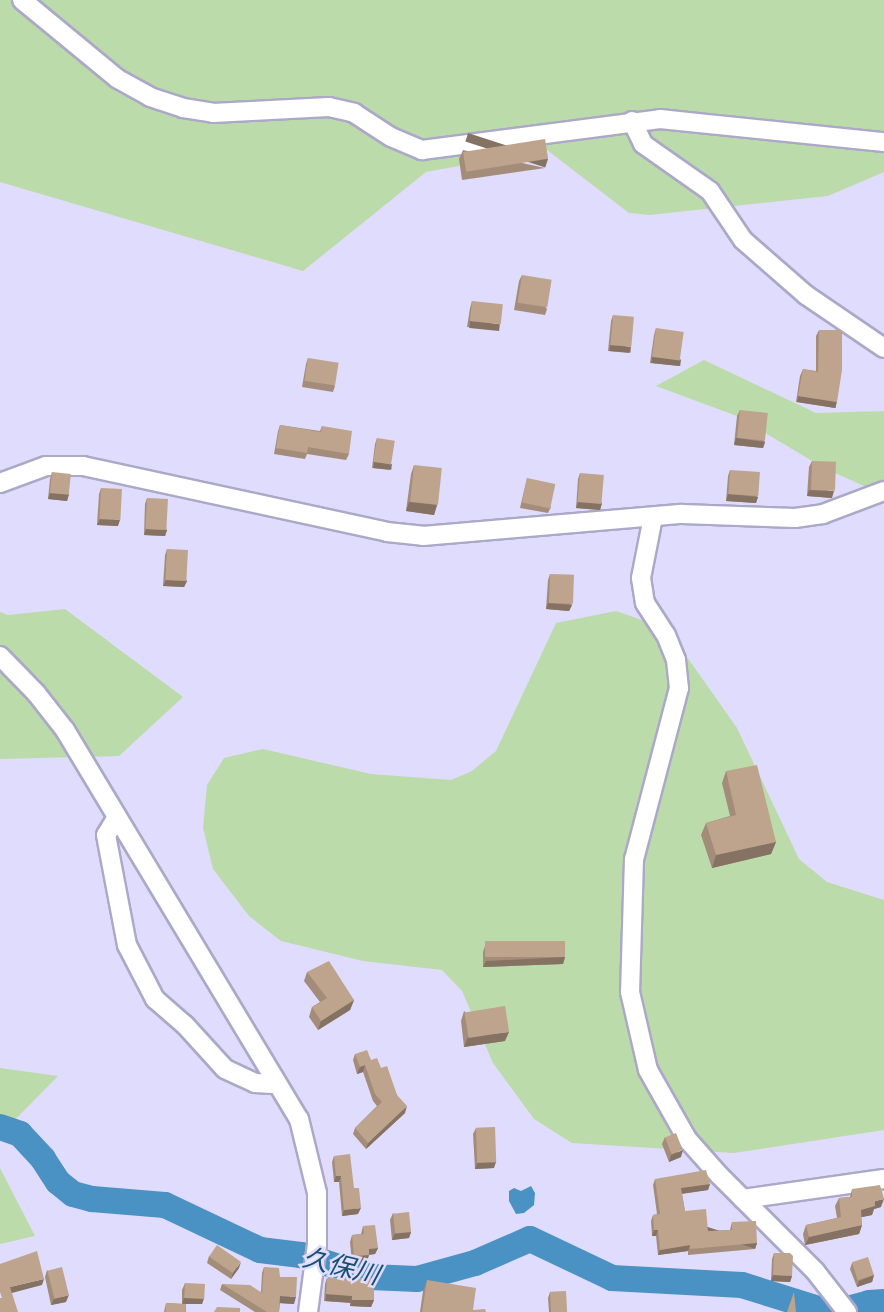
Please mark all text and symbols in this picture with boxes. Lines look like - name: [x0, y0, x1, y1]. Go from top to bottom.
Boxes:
- water label: 久保川: [299, 1241, 383, 1291]

